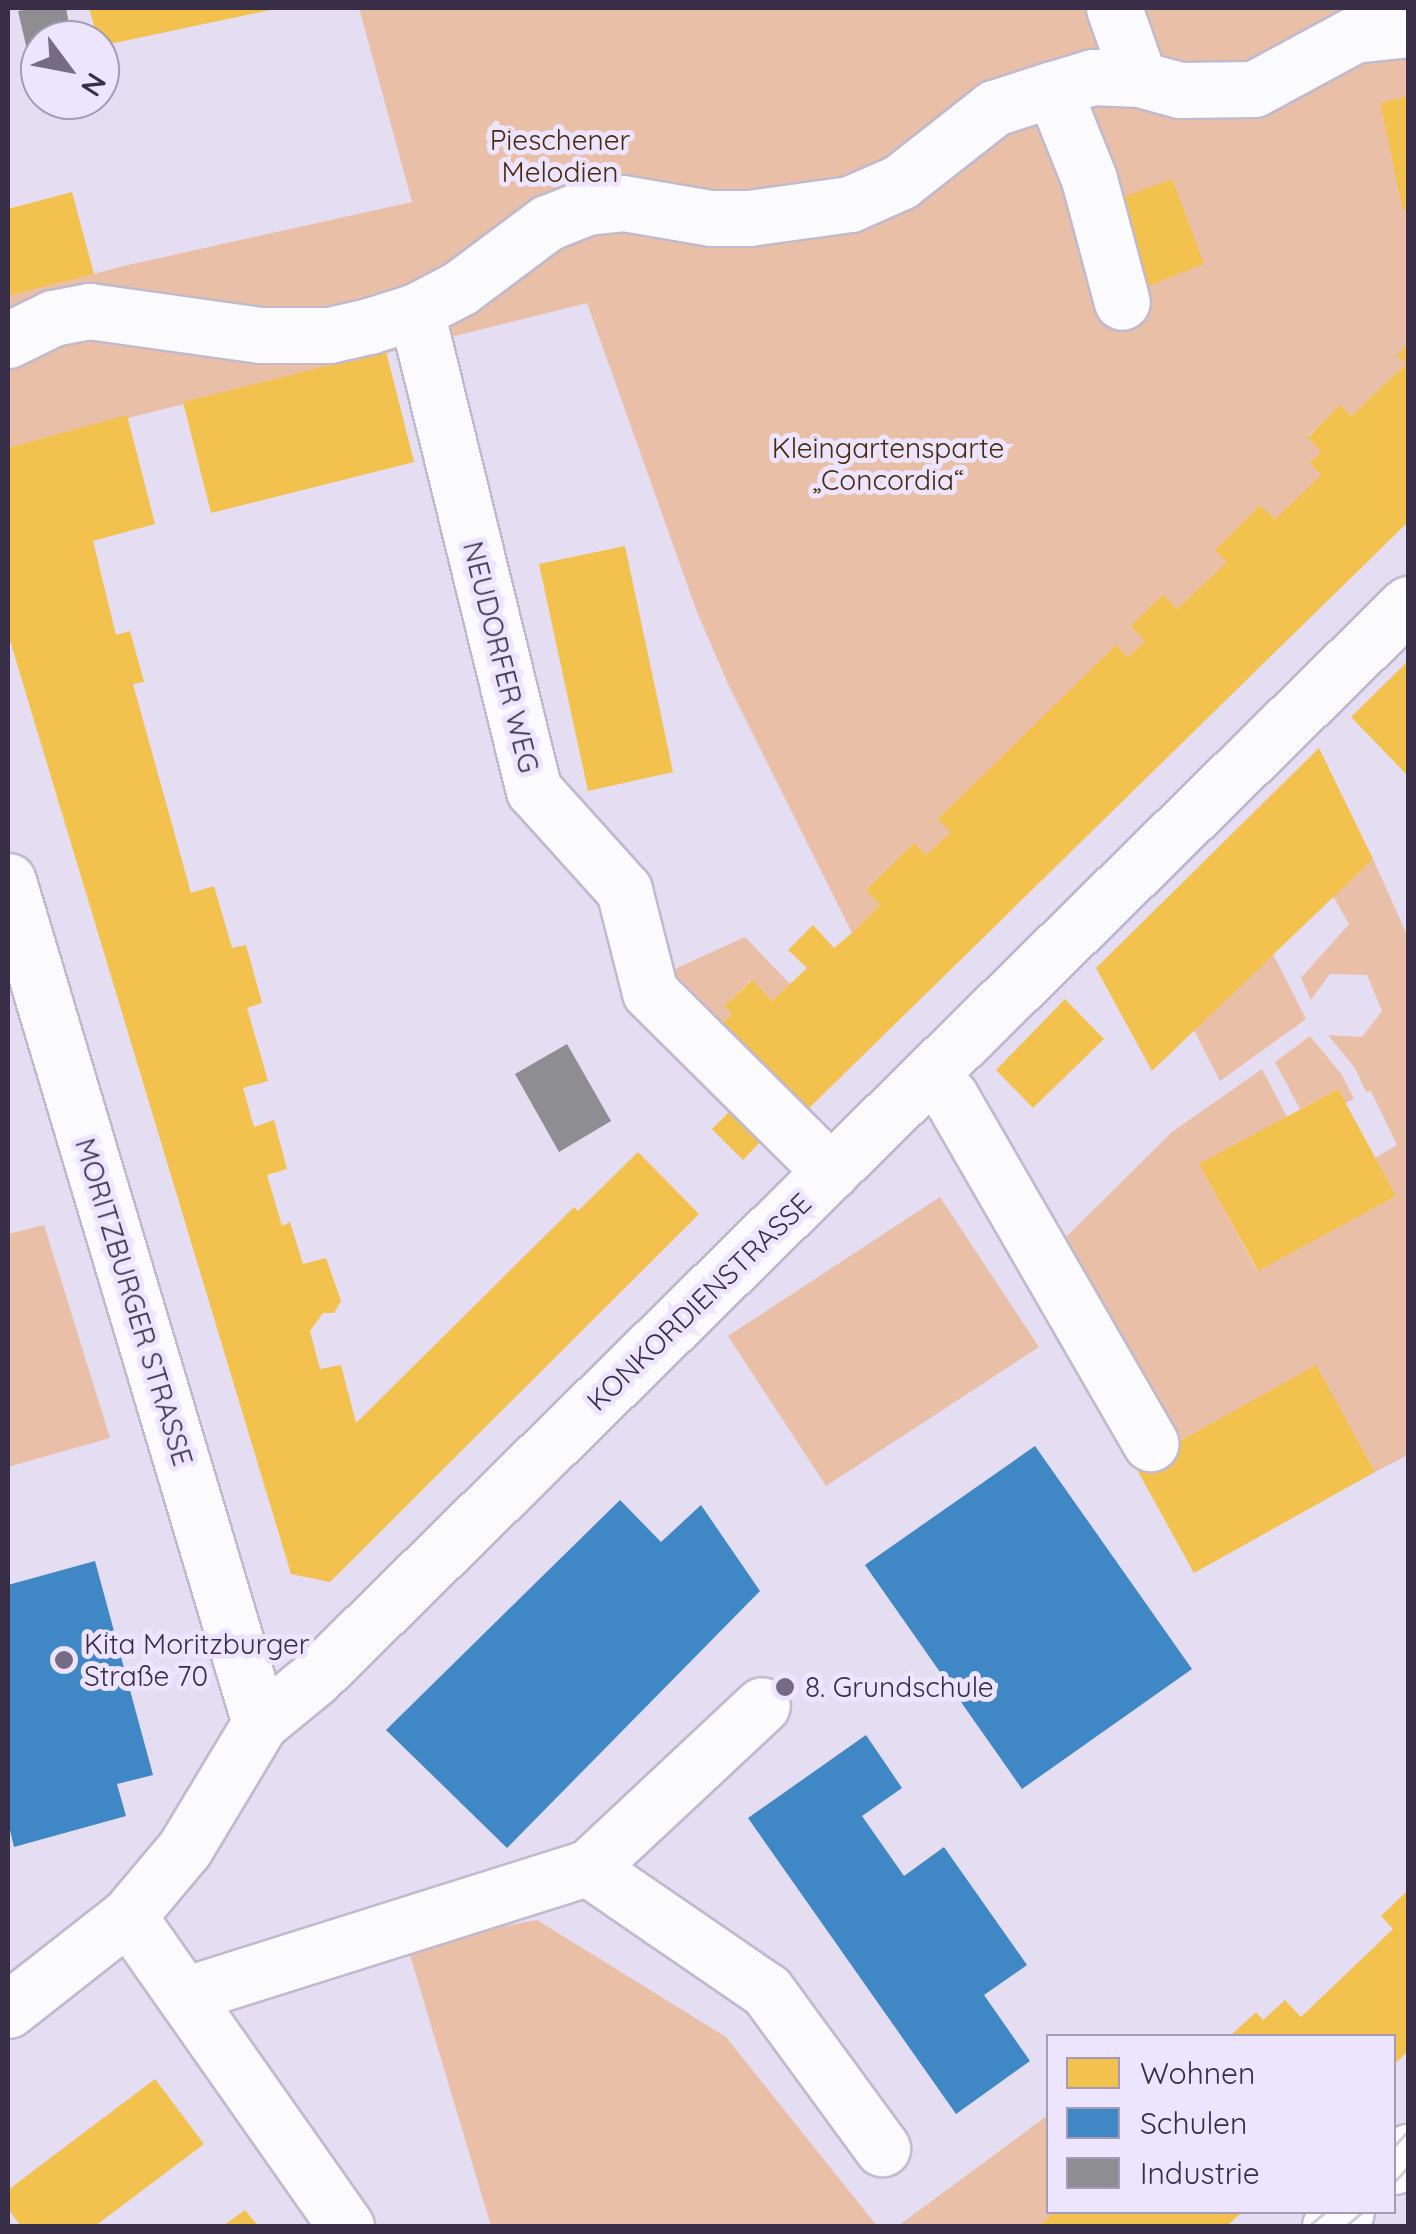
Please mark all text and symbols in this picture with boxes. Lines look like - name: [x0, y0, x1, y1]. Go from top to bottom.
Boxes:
- north arrow: [20, 20, 120, 120]
- text: N: [74, 67, 114, 103]
- park label: Pieschener Melodien: [490, 123, 630, 189]
- park label: Kleingartensparte „Concordia“: [772, 431, 1004, 497]
- street label: NEUDORFER WEG: [456, 538, 546, 776]
- street label: MORITZBURGER STRASSE: [68, 1134, 200, 1470]
- street label: KONKORDIENSTRASSE: [580, 1186, 818, 1418]
- place label: Kita Moritzburger Straße 70: [84, 1627, 310, 1693]
- marker: Kita Moritzburger Straße 70: [53, 1649, 75, 1671]
- place label: 8. Grundschule: [805, 1670, 994, 1704]
- marker: 8. Grundschule: [774, 1676, 796, 1698]
- legend: [1046, 2034, 1396, 2214]
- text: Wohnen: [1140, 2054, 1255, 2092]
- text: Schulen: [1140, 2104, 1247, 2142]
- text: Industrie: [1140, 2154, 1260, 2192]

